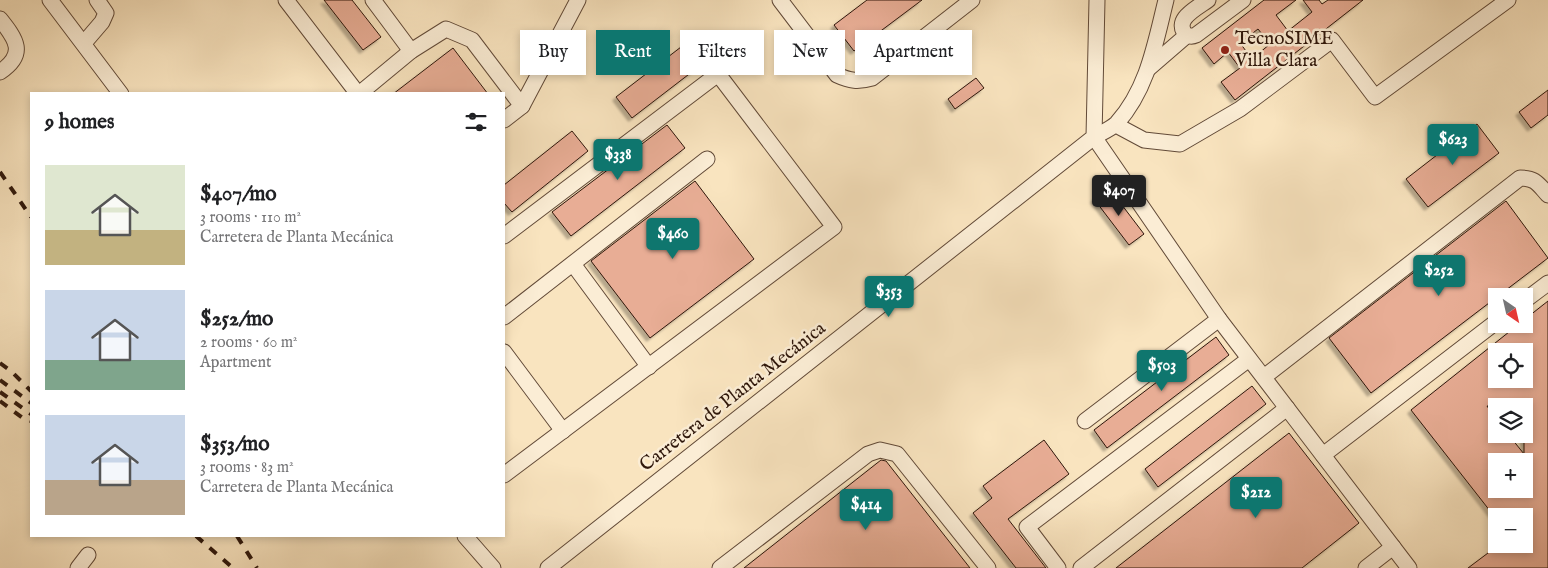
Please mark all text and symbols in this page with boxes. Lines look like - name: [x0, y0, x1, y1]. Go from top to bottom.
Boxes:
- place label: TecnoSIME Villa Clara: [1234, 27, 1333, 73]
- chip: Buy: [520, 30, 586, 75]
- chip: Rent: [596, 30, 670, 75]
- chip: Filters: [680, 30, 764, 75]
- chip: New: [774, 30, 845, 75]
- chip: Apartment: [855, 30, 972, 75]
- marker: TecnoSIME Villa Clara: [1219, 44, 1231, 56]
- icon: filters: [462, 108, 490, 136]
- text: 9 homes: [45, 109, 114, 136]
- pin: $623: [1423, 124, 1483, 166]
- text: $623: [1438, 130, 1468, 150]
- pin: $338: [588, 138, 648, 181]
- text: $338: [604, 145, 632, 165]
- pin: $407: [1089, 174, 1149, 217]
- text: $407/mo: [200, 181, 277, 208]
- text: $407: [1103, 181, 1135, 201]
- icon: home: [85, 185, 145, 245]
- text: 3 rooms · 110 m²: [200, 208, 301, 228]
- pin: $460: [643, 218, 703, 260]
- text: $460: [657, 224, 689, 244]
- text: Carretera de Planta Mecánica: [200, 228, 393, 248]
- pin: $252: [1409, 254, 1469, 297]
- text: $252: [1424, 261, 1454, 281]
- pin: $353: [859, 276, 919, 318]
- text: $353: [876, 282, 902, 302]
- north arrow: [1488, 288, 1532, 332]
- map controls: [1488, 288, 1533, 553]
- text: $252/mo: [200, 306, 273, 333]
- icon: home: [85, 310, 145, 370]
- street label: Carretera de Planta Mecánica: [635, 316, 832, 477]
- text: 2 rooms · 60 m²: [200, 333, 298, 353]
- button: locate: [1488, 343, 1533, 388]
- pin: $503: [1132, 350, 1192, 392]
- text: Apartment: [200, 353, 271, 373]
- text: $503: [1148, 356, 1176, 376]
- button: layers: [1488, 398, 1533, 443]
- text: $353/mo: [200, 431, 270, 458]
- icon: home: [85, 435, 145, 495]
- button: +: [1488, 453, 1533, 498]
- text: 3 rooms · 83 m²: [200, 458, 294, 478]
- pin: $212: [1226, 476, 1286, 519]
- text: Carretera de Planta Mecánica: [200, 478, 393, 498]
- text: $212: [1241, 483, 1271, 503]
- pin: $414: [836, 488, 896, 531]
- text: $414: [851, 495, 881, 515]
- button: −: [1488, 508, 1533, 553]

